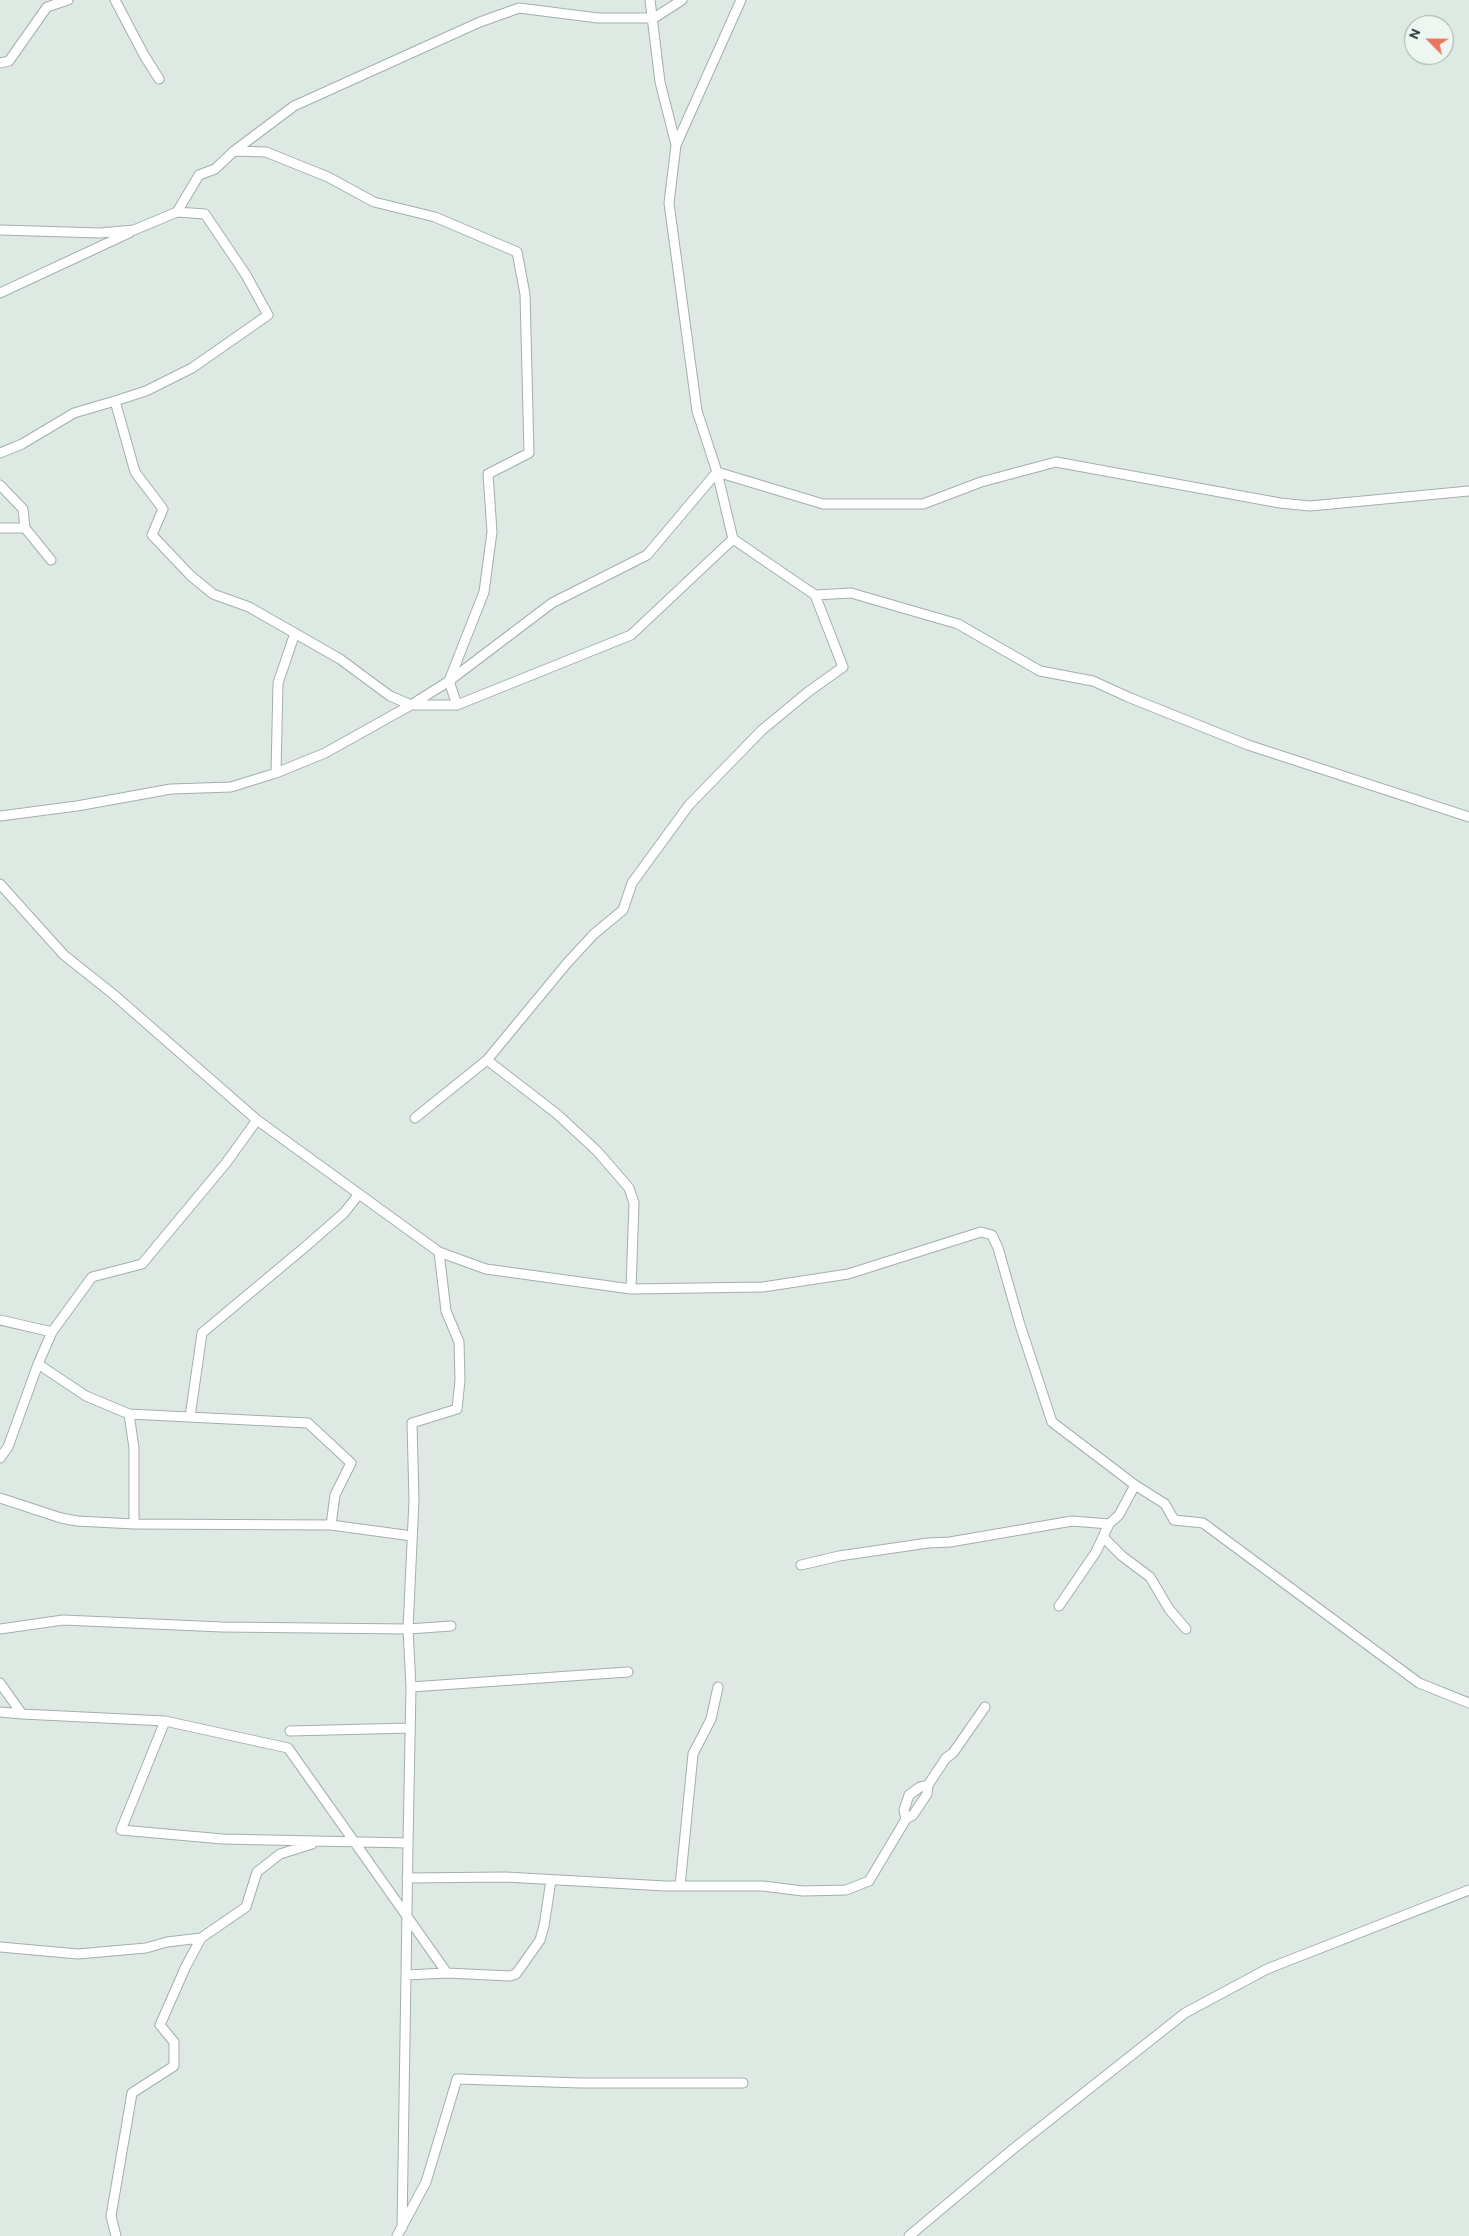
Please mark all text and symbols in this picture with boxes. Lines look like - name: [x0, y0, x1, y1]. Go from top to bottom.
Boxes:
- north arrow: [1404, 15, 1454, 65]
- text: N: [1406, 26, 1425, 42]

